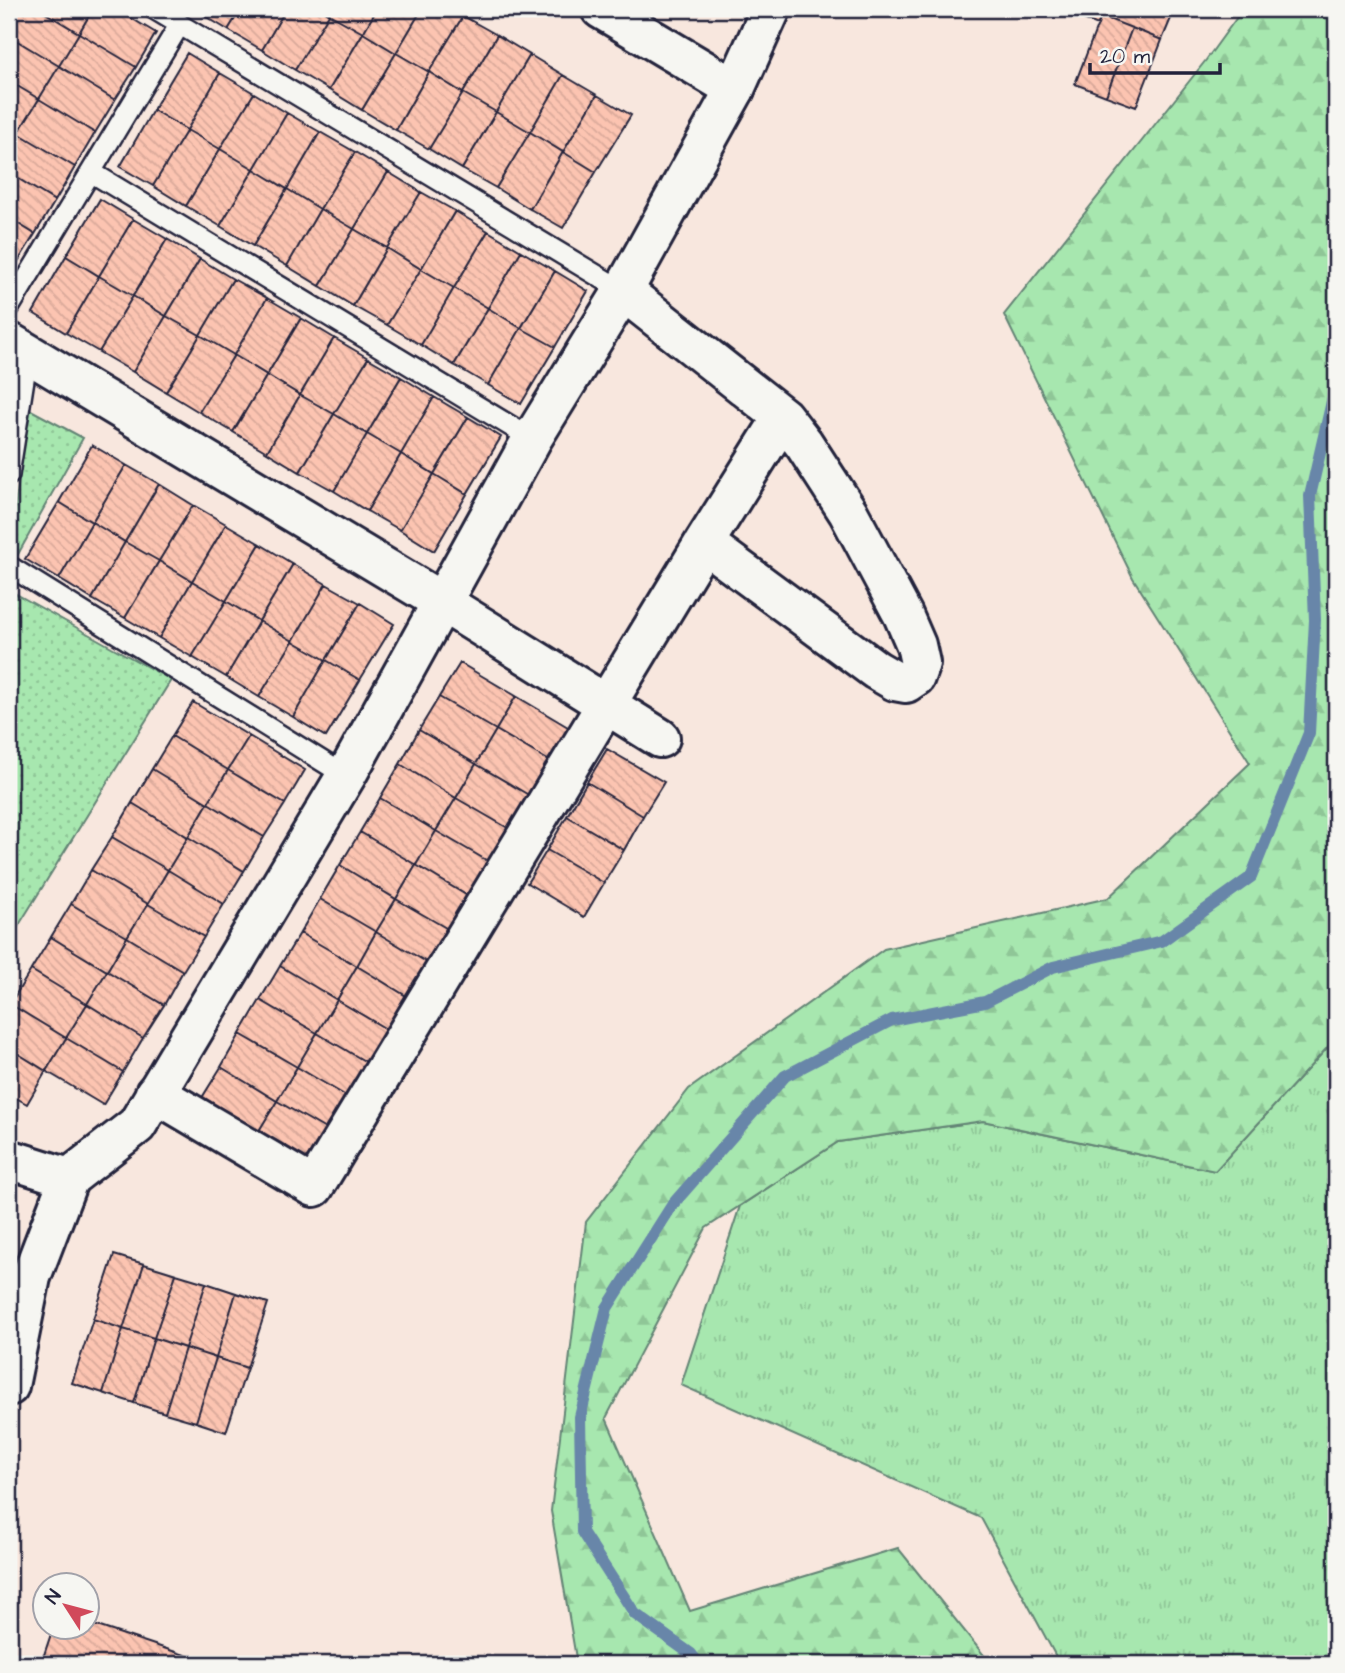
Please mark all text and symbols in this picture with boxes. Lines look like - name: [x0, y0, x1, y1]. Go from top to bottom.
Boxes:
- scale bar: [1090, 32, 1219, 76]
- text: 20 m: [1100, 42, 1151, 71]
- north arrow: [32, 1572, 102, 1642]
- text: N: [39, 1584, 68, 1610]

